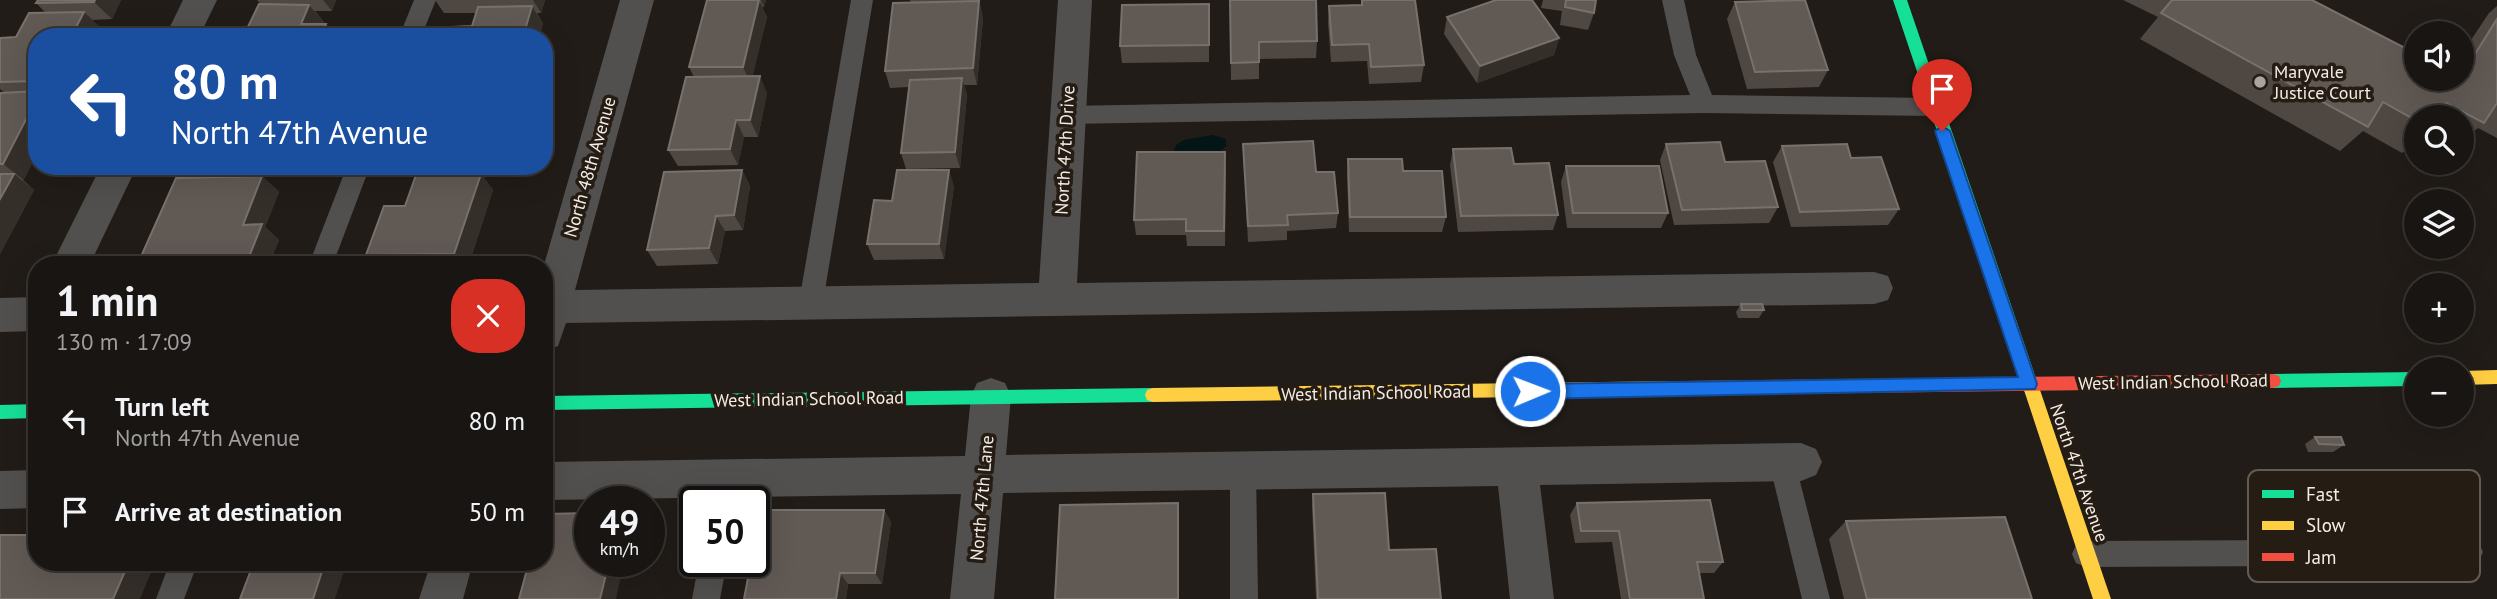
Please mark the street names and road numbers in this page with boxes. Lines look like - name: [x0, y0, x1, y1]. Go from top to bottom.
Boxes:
- street label: North 47th Drive: [1050, 85, 1079, 215]
- street label: North 48th Avenue: [558, 94, 621, 240]
- street label: West Indian School Road: [2078, 368, 2268, 395]
- street label: West Indian School Road: [1281, 379, 1471, 406]
- street label: West Indian School Road: [714, 385, 904, 412]
- street label: North 47th Avenue: [2045, 401, 2114, 545]
- street label: North 47th Lane: [965, 434, 998, 562]

